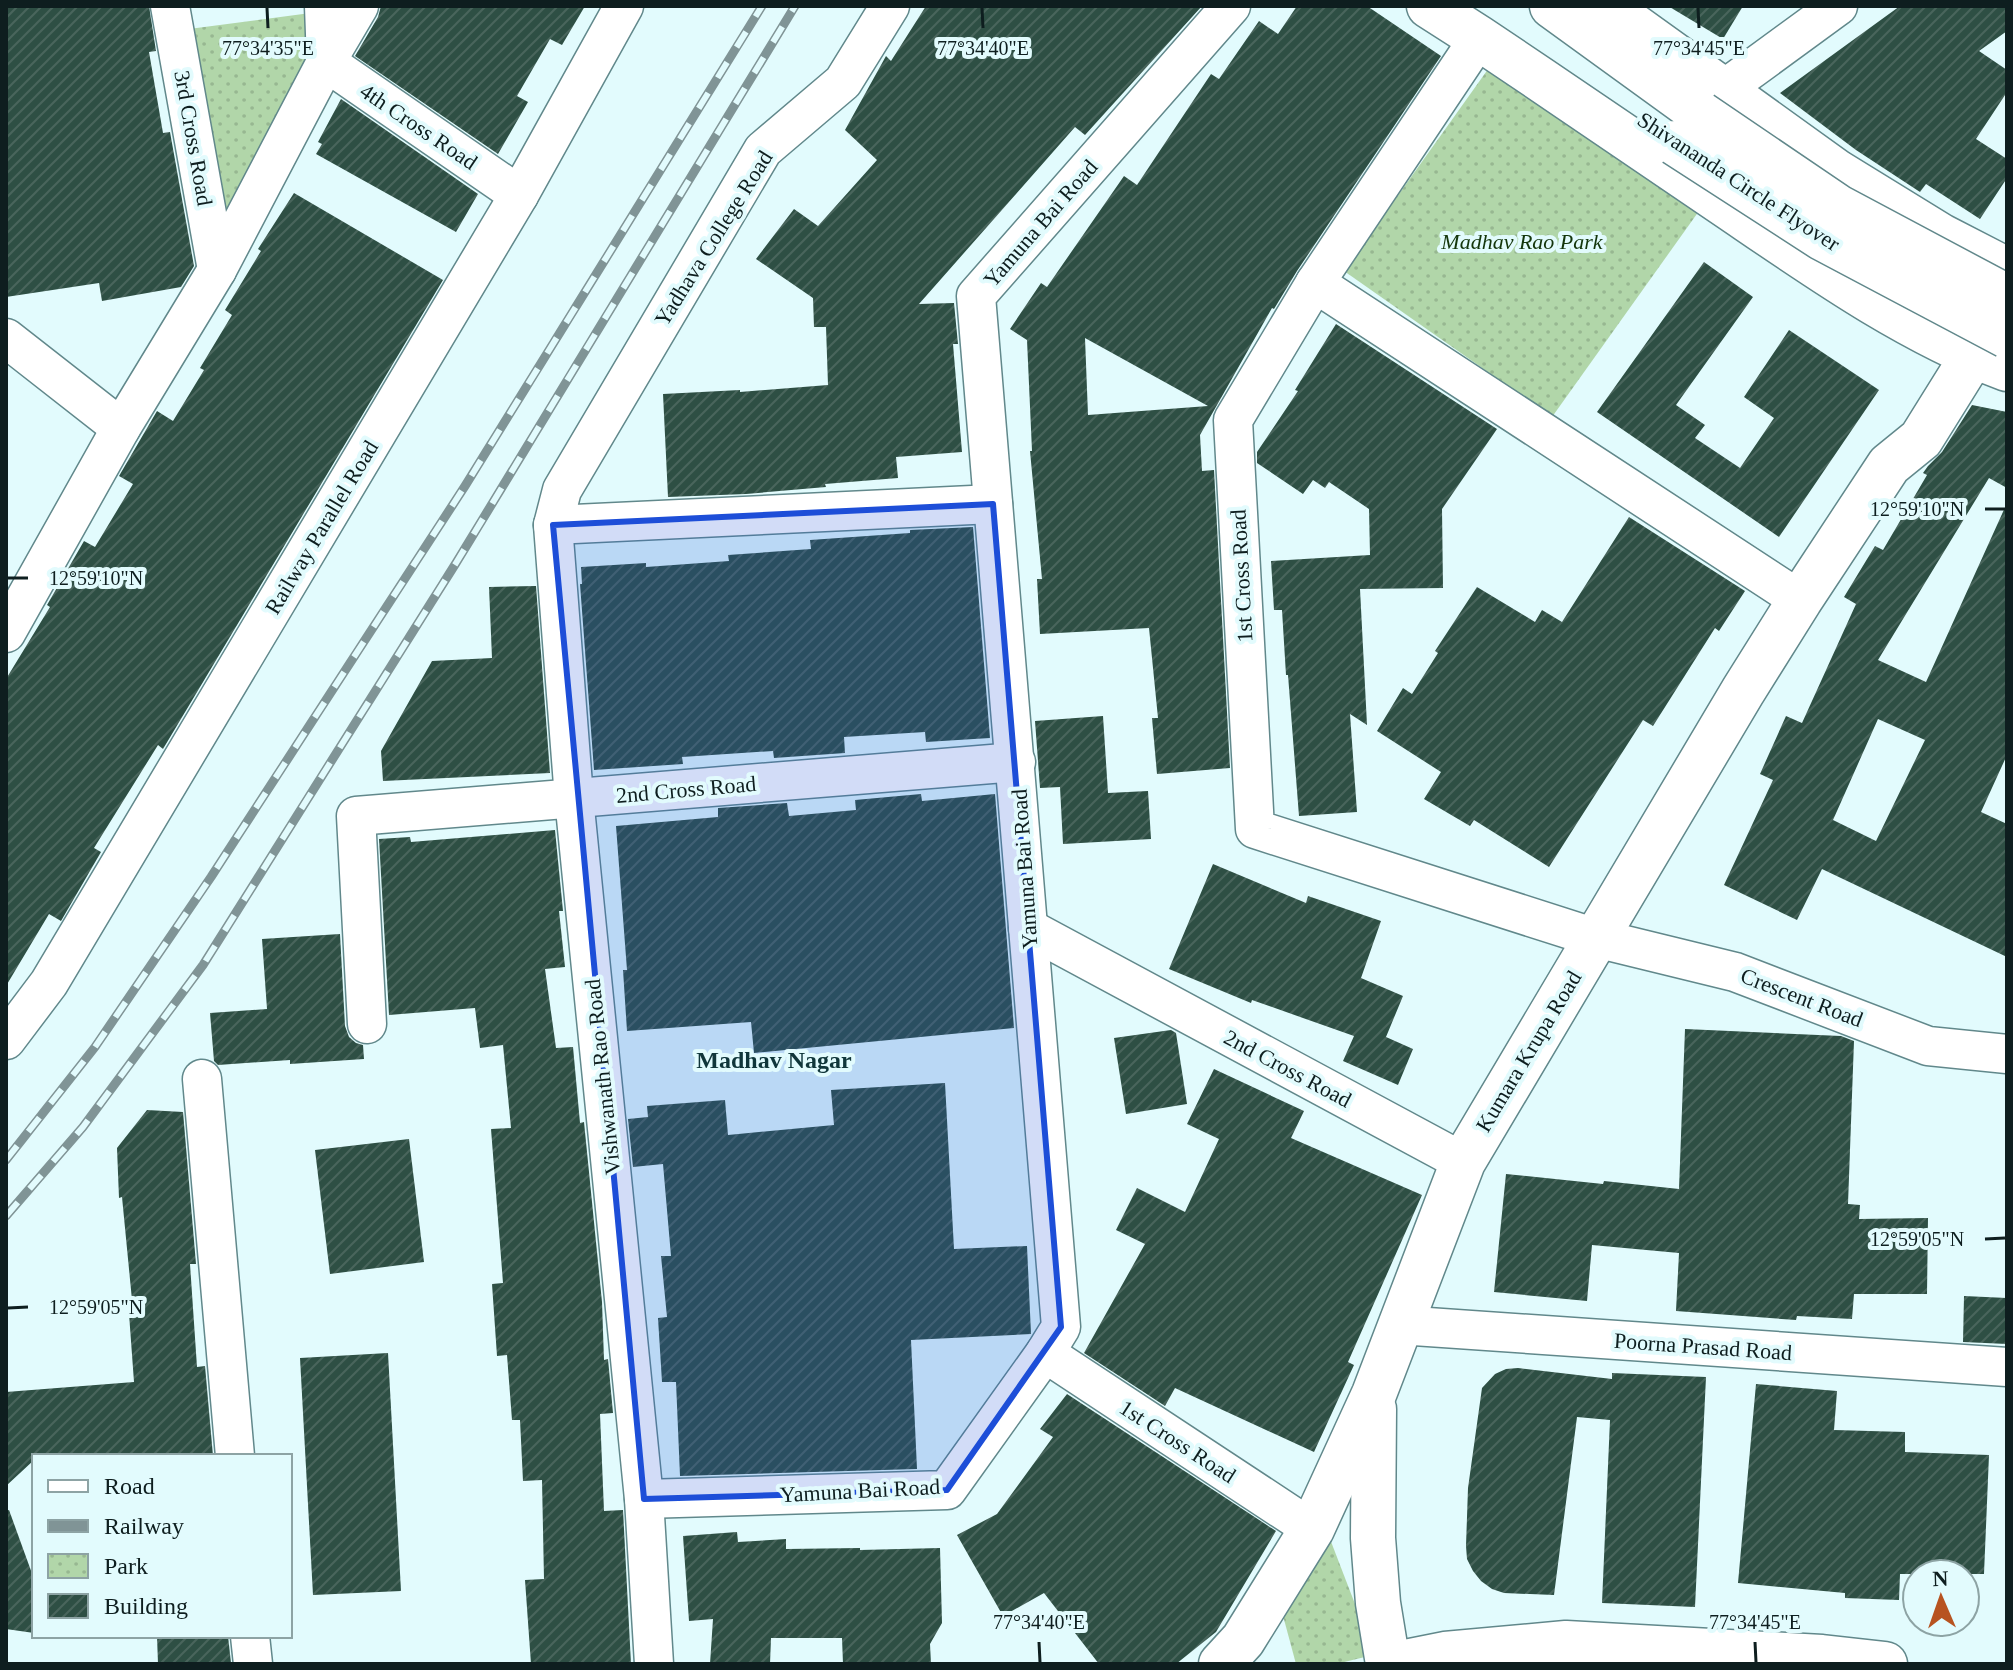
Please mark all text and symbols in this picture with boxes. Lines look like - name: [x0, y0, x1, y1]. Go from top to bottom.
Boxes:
- text: 77°34'35"E: [222, 37, 314, 59]
- text: 77°34'40"E: [937, 37, 1029, 59]
- text: 77°34'45"E: [1653, 37, 1745, 59]
- street label: 3rd Cross Road: [169, 69, 218, 208]
- street label: 4th Cross Road: [355, 78, 482, 175]
- street label: Shivananda Circle Flyover: [1633, 107, 1845, 256]
- street label: Yadhava College Road: [649, 146, 778, 330]
- street label: Yamuna Bai Road: [978, 155, 1102, 292]
- park label: Madhav Rao Park: [1440, 229, 1604, 254]
- street label: Railway Parallel Road: [260, 436, 383, 619]
- text: 12°59'10"N: [1870, 498, 1964, 520]
- street label: 1st Cross Road: [1226, 509, 1257, 643]
- text: 12°59'10"N: [49, 567, 143, 589]
- street label: 2nd Cross Road: [615, 771, 757, 808]
- street label: Yamuna Bai Road: [1006, 788, 1043, 950]
- street label: Crescent Road: [1737, 963, 1866, 1032]
- street label: Kumara Krupa Road: [1471, 966, 1586, 1136]
- street label: Vishwanath Rao Road: [580, 978, 625, 1176]
- street label: 2nd Cross Road: [1220, 1024, 1356, 1112]
- district label: Madhav Nagar: [696, 1047, 852, 1073]
- text: 12°59'05"N: [1870, 1228, 1964, 1250]
- text: 12°59'05"N: [49, 1296, 143, 1318]
- street label: Poorna Prasad Road: [1613, 1328, 1793, 1365]
- street label: 1st Cross Road: [1115, 1395, 1240, 1488]
- legend: [32, 1454, 292, 1638]
- text: Road: [104, 1473, 155, 1499]
- street label: Yamuna Bai Road: [779, 1474, 941, 1507]
- text: Railway: [104, 1513, 184, 1539]
- text: Park: [104, 1553, 148, 1579]
- north arrow: [1901, 1558, 1981, 1638]
- text: N: [1932, 1566, 1949, 1591]
- text: Building: [104, 1593, 188, 1619]
- text: 77°34'40"E: [993, 1611, 1085, 1633]
- text: 77°34'45"E: [1709, 1611, 1801, 1633]

